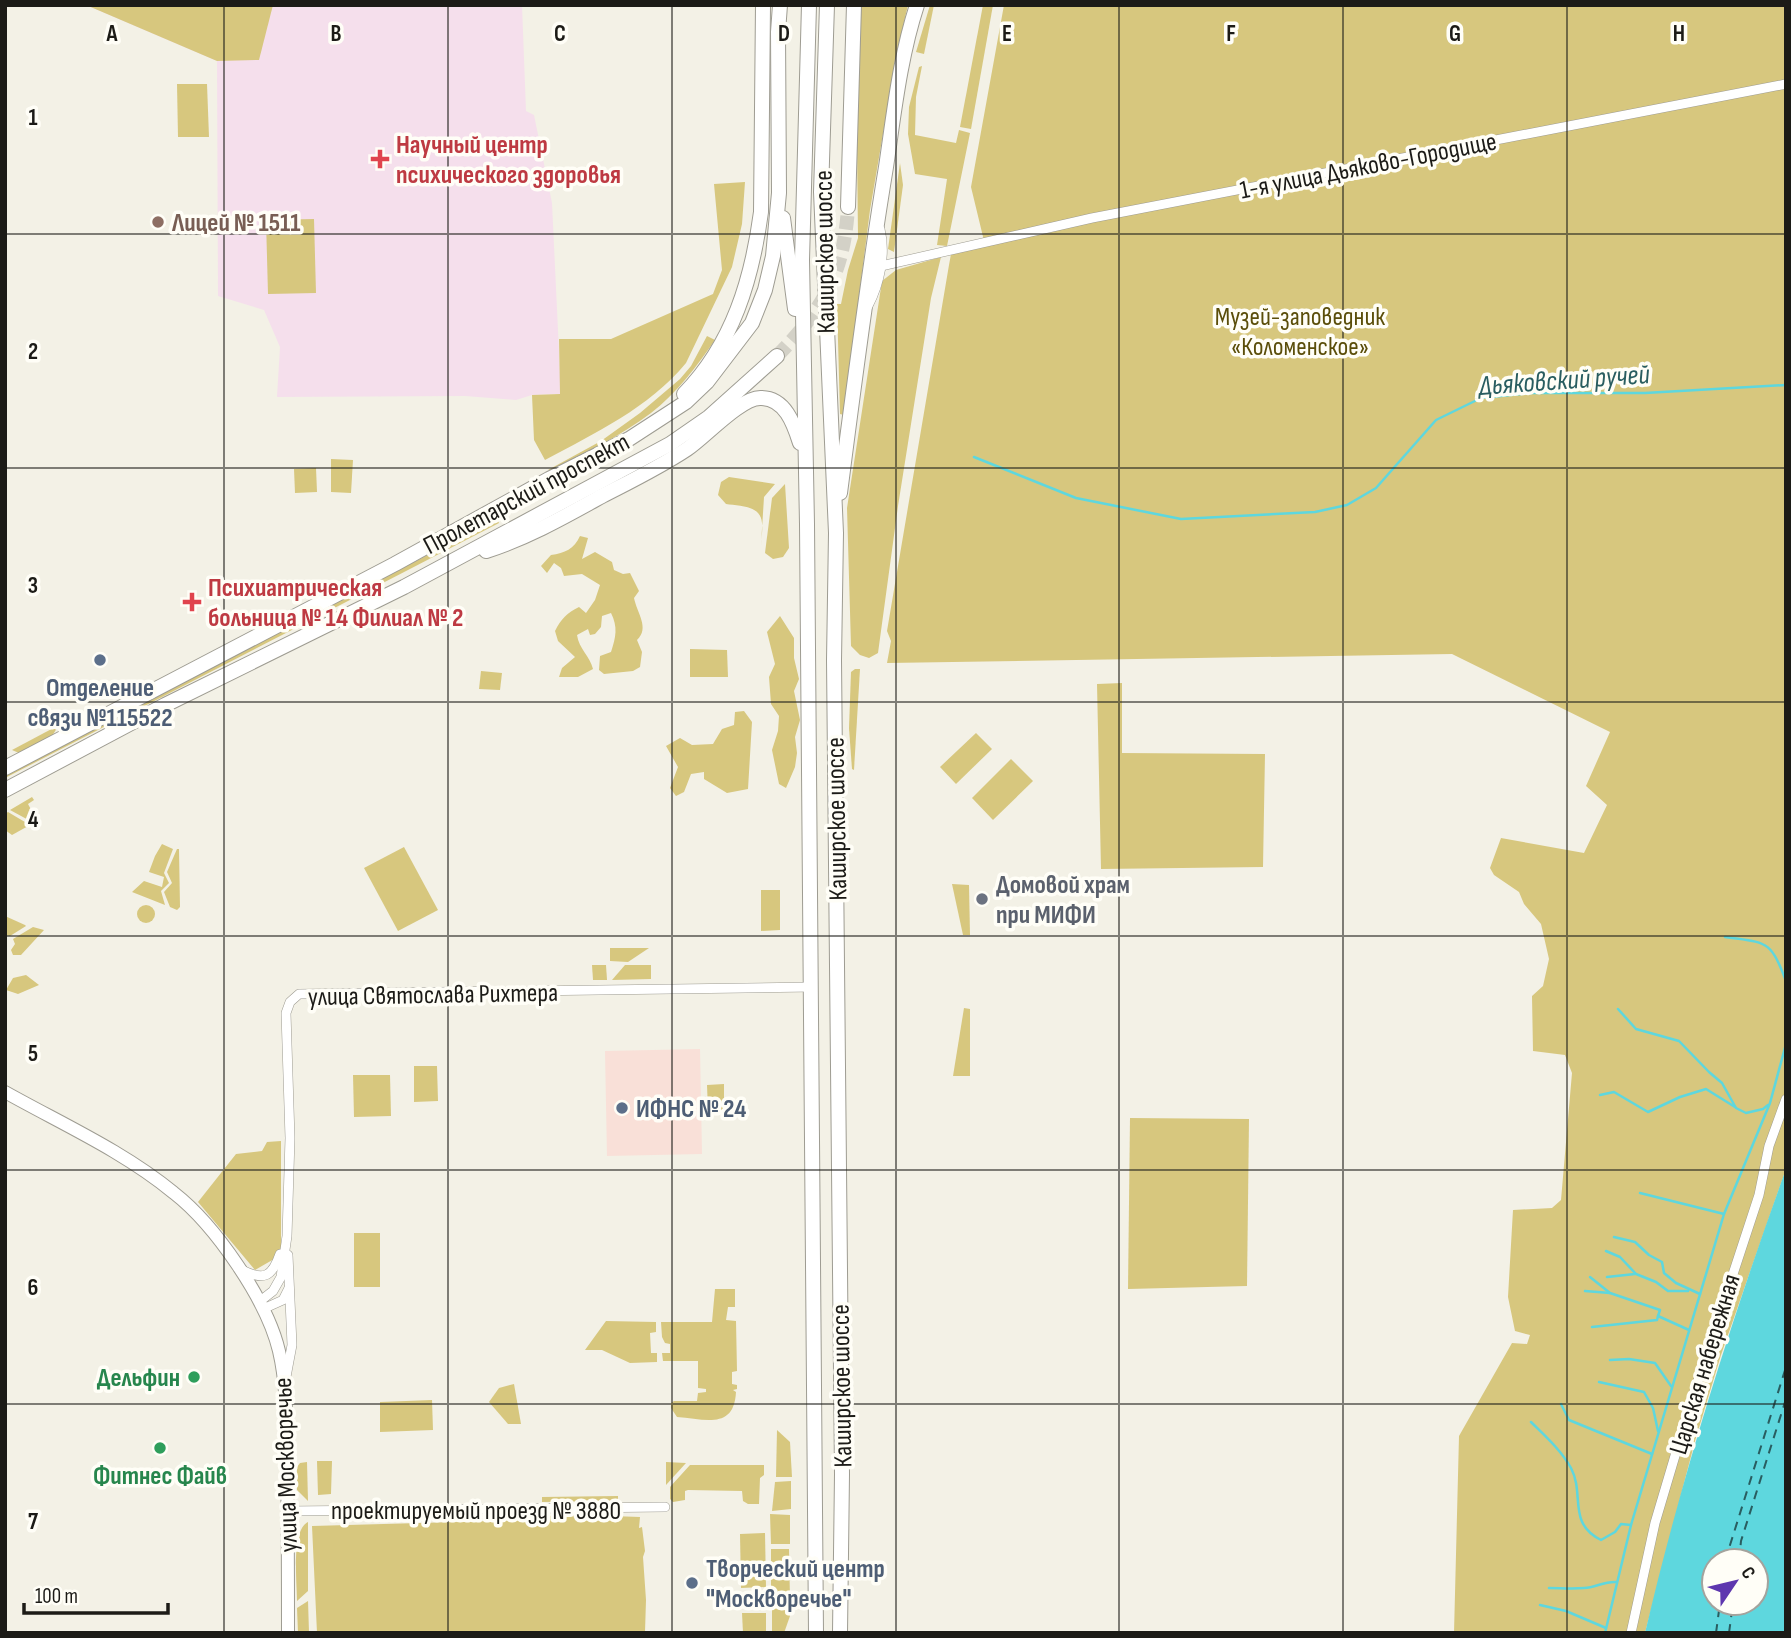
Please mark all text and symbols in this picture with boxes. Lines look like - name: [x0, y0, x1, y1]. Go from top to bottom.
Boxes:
- text: A: [106, 20, 119, 48]
- text: B: [331, 20, 342, 48]
- text: C: [554, 20, 566, 48]
- text: D: [778, 20, 790, 48]
- text: E: [1002, 20, 1012, 48]
- text: F: [1226, 20, 1236, 48]
- text: G: [1449, 20, 1461, 48]
- text: H: [1673, 20, 1685, 48]
- text: 1: [28, 104, 38, 132]
- street label: 1-я улица Дьяково-Городище: [1237, 126, 1499, 207]
- place label: Научный центр психического здоровья: [396, 130, 621, 191]
- marker: Научный центр психического здоровья: [370, 149, 390, 169]
- street label: Каширское шоссе: [809, 170, 842, 334]
- place label: Лицей № 1511: [171, 208, 300, 239]
- marker: Лицей № 1511: [150, 214, 166, 230]
- park label: Музей-заповедник «Коломенское»: [1215, 302, 1385, 363]
- text: 2: [28, 338, 38, 366]
- water label: Дьяковский ручей: [1476, 358, 1651, 403]
- street label: Пролетарский проспект: [418, 427, 635, 562]
- text: 3: [28, 572, 38, 600]
- place label: Психиатрическая больница № 14 Филиал № 2: [208, 573, 463, 634]
- marker: Психиатрическая больница № 14 Филиал № 2: [182, 592, 202, 612]
- marker: Отделение связи №115522: [92, 652, 108, 668]
- place label: Отделение связи №115522: [27, 673, 173, 734]
- street label: Каширское шоссе: [821, 737, 854, 901]
- text: 4: [28, 806, 39, 834]
- place label: Домовой храм при МИФИ: [996, 870, 1130, 931]
- marker: Домовой храм при МИФИ: [974, 891, 990, 907]
- street label: улица Святослава Рихтера: [308, 978, 558, 1013]
- text: 5: [28, 1040, 38, 1068]
- place label: ИФНС № 24: [636, 1094, 746, 1125]
- marker: ИФНС № 24: [614, 1100, 630, 1116]
- street label: Царская набережная: [1663, 1271, 1748, 1458]
- text: 6: [28, 1274, 38, 1302]
- street label: Каширское шоссе: [826, 1304, 859, 1468]
- place label: Дельфин: [97, 1363, 180, 1394]
- marker: Дельфин: [186, 1369, 202, 1385]
- street label: улица Москворечье: [268, 1377, 305, 1553]
- marker: Фитнес Файв: [152, 1440, 168, 1456]
- place label: Фитнес Файв: [93, 1461, 227, 1492]
- street label: проектируемый проезд № 3880: [331, 1496, 621, 1527]
- text: 7: [28, 1508, 38, 1536]
- north arrow: [1700, 1547, 1770, 1617]
- place label: Творческий центр "Москворечье": [706, 1554, 885, 1615]
- text: С: [1735, 1563, 1760, 1584]
- scale bar: [24, 1572, 168, 1616]
- marker: Творческий центр "Москворечье": [684, 1575, 700, 1591]
- text: 100 m: [35, 1584, 78, 1609]

